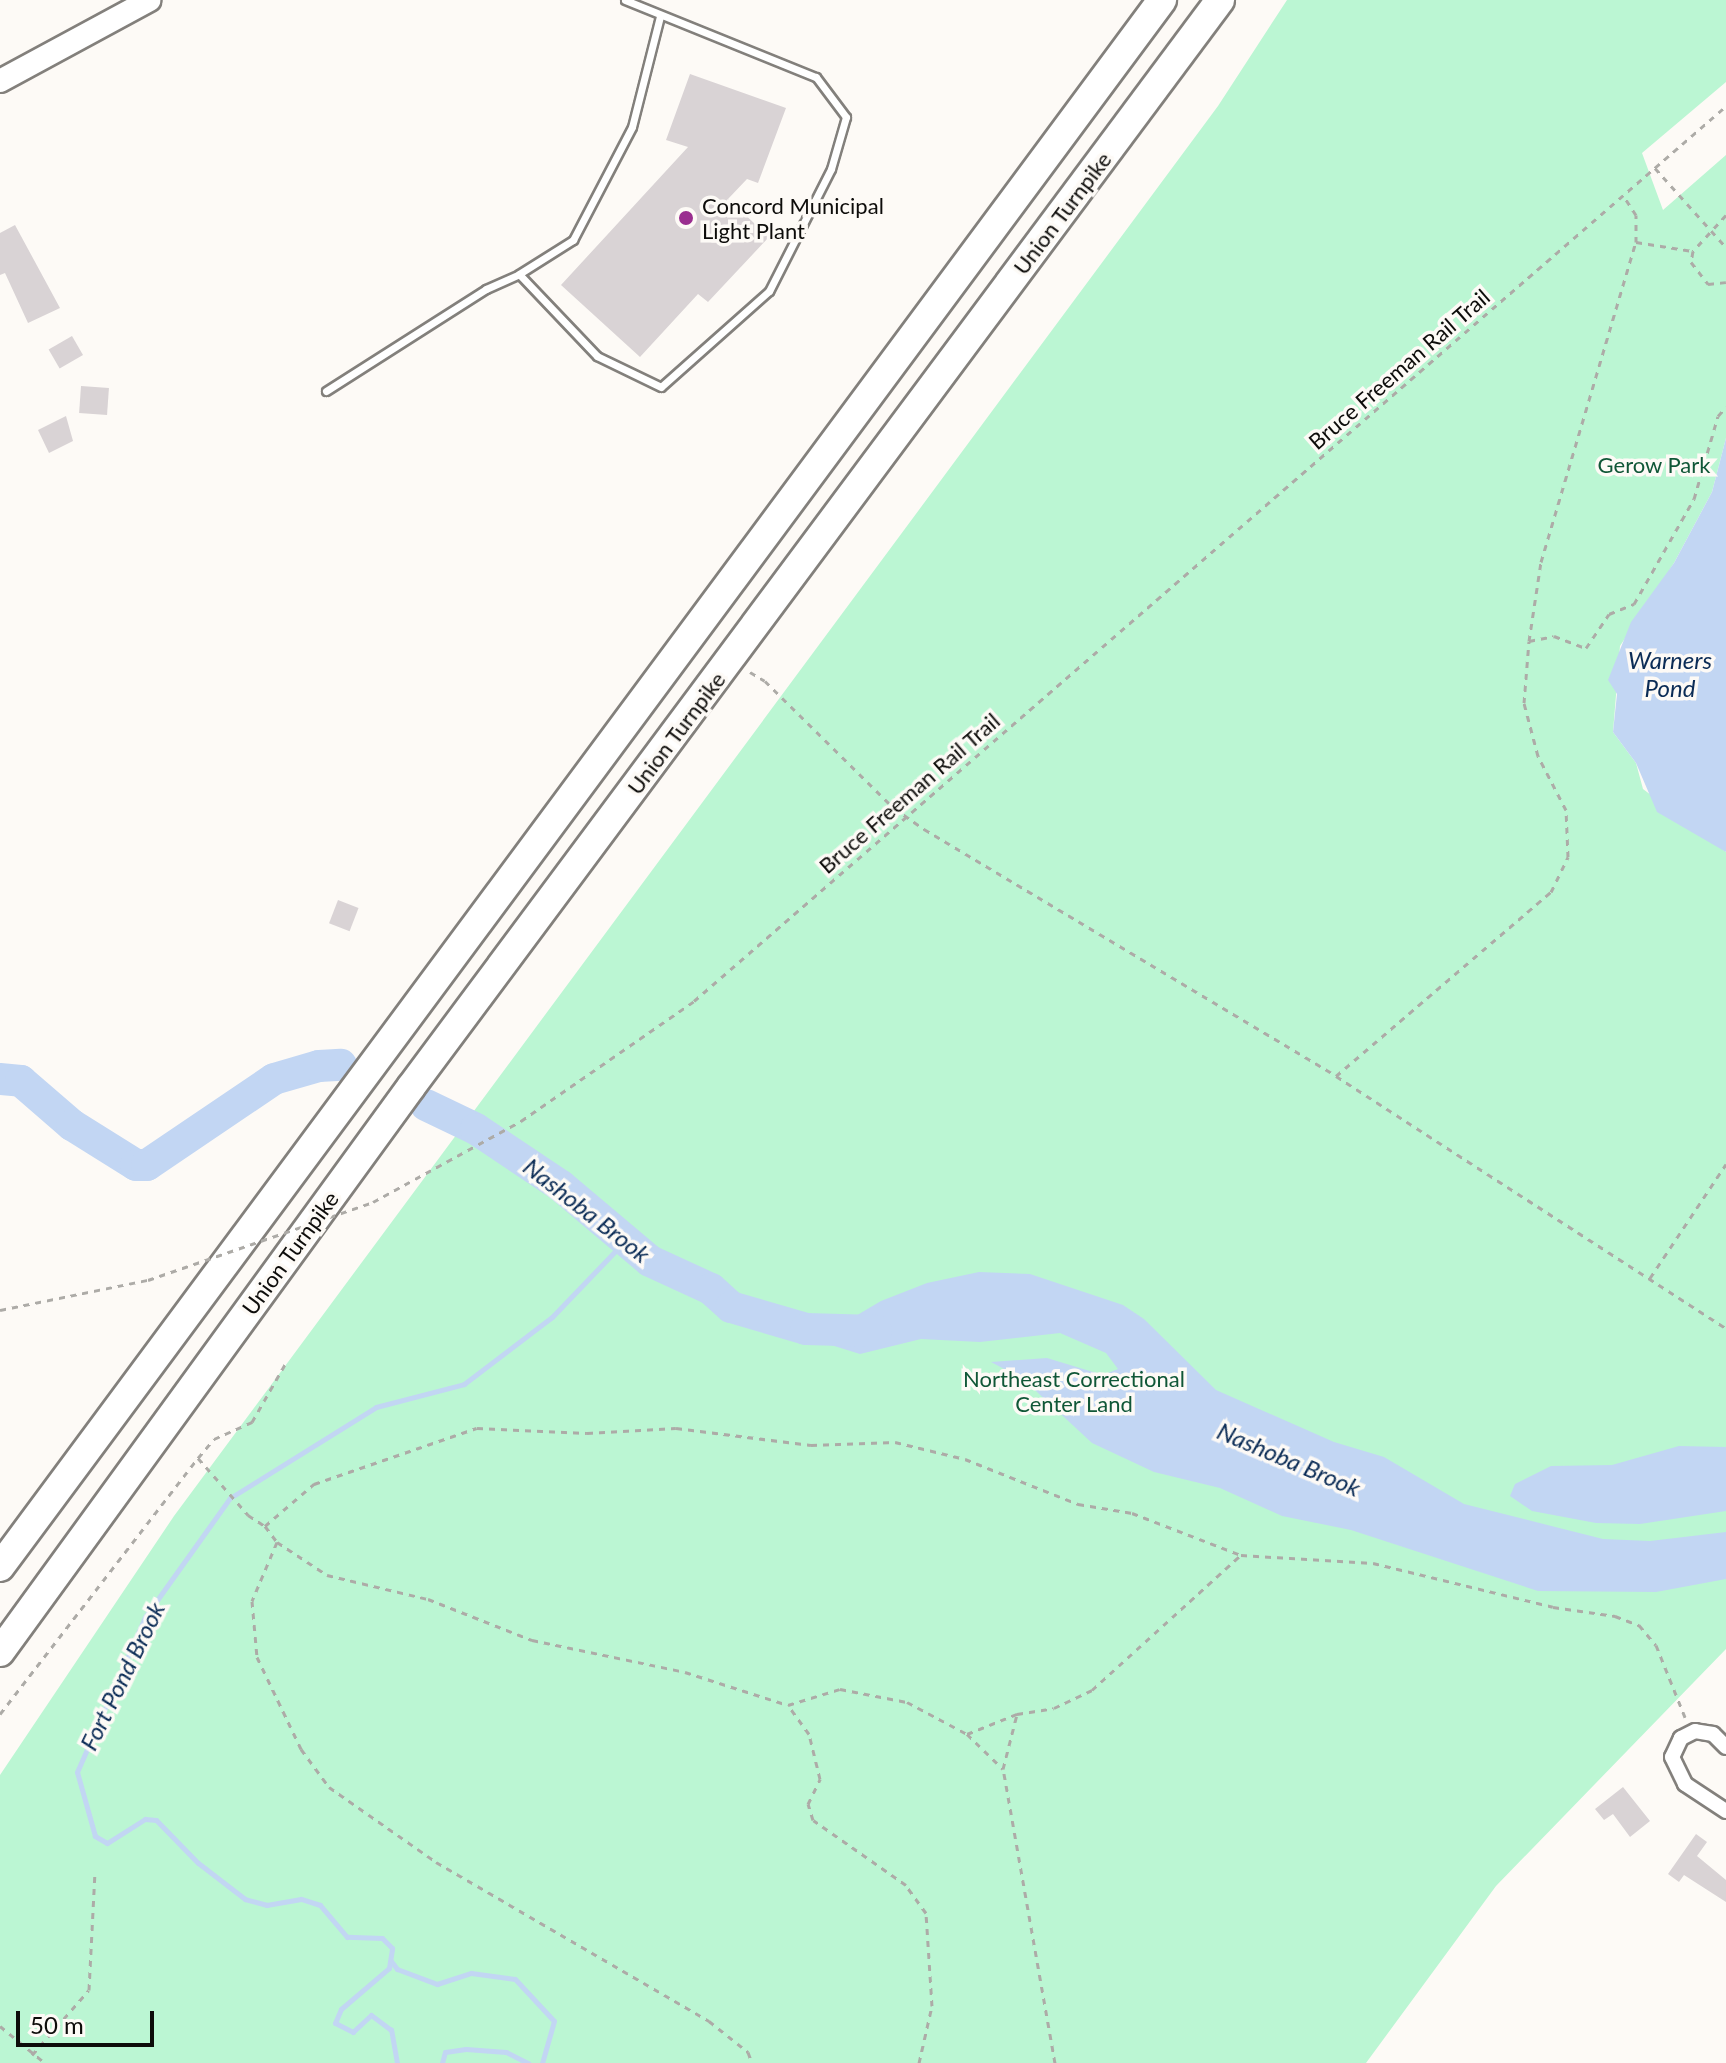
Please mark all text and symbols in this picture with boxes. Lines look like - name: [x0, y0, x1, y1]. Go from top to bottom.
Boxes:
- street label: Union Turnpike: [1007, 146, 1117, 280]
- place label: Concord Municipal Light Plant: [702, 192, 884, 244]
- marker: Concord Municipal Light Plant: [677, 209, 695, 227]
- street label: Bruce Freeman Rail Trail: [1303, 283, 1495, 455]
- park label: Gerow Park: [1597, 452, 1711, 478]
- water label: Warners Pond: [1628, 646, 1712, 702]
- street label: Union Turnpike: [621, 666, 731, 800]
- street label: Bruce Freeman Rail Trail: [813, 707, 1005, 879]
- water label: Nashoba Brook: [518, 1152, 656, 1268]
- street label: Union Turnpike: [236, 1186, 344, 1320]
- park label: Northeast Correctional Center Land: [963, 1365, 1185, 1416]
- water label: Nashoba Brook: [1213, 1416, 1365, 1502]
- water label: Fort Pond Brook: [74, 1597, 170, 1755]
- scale bar: [20, 1995, 158, 2045]
- text: 50 m: [30, 2010, 84, 2039]

